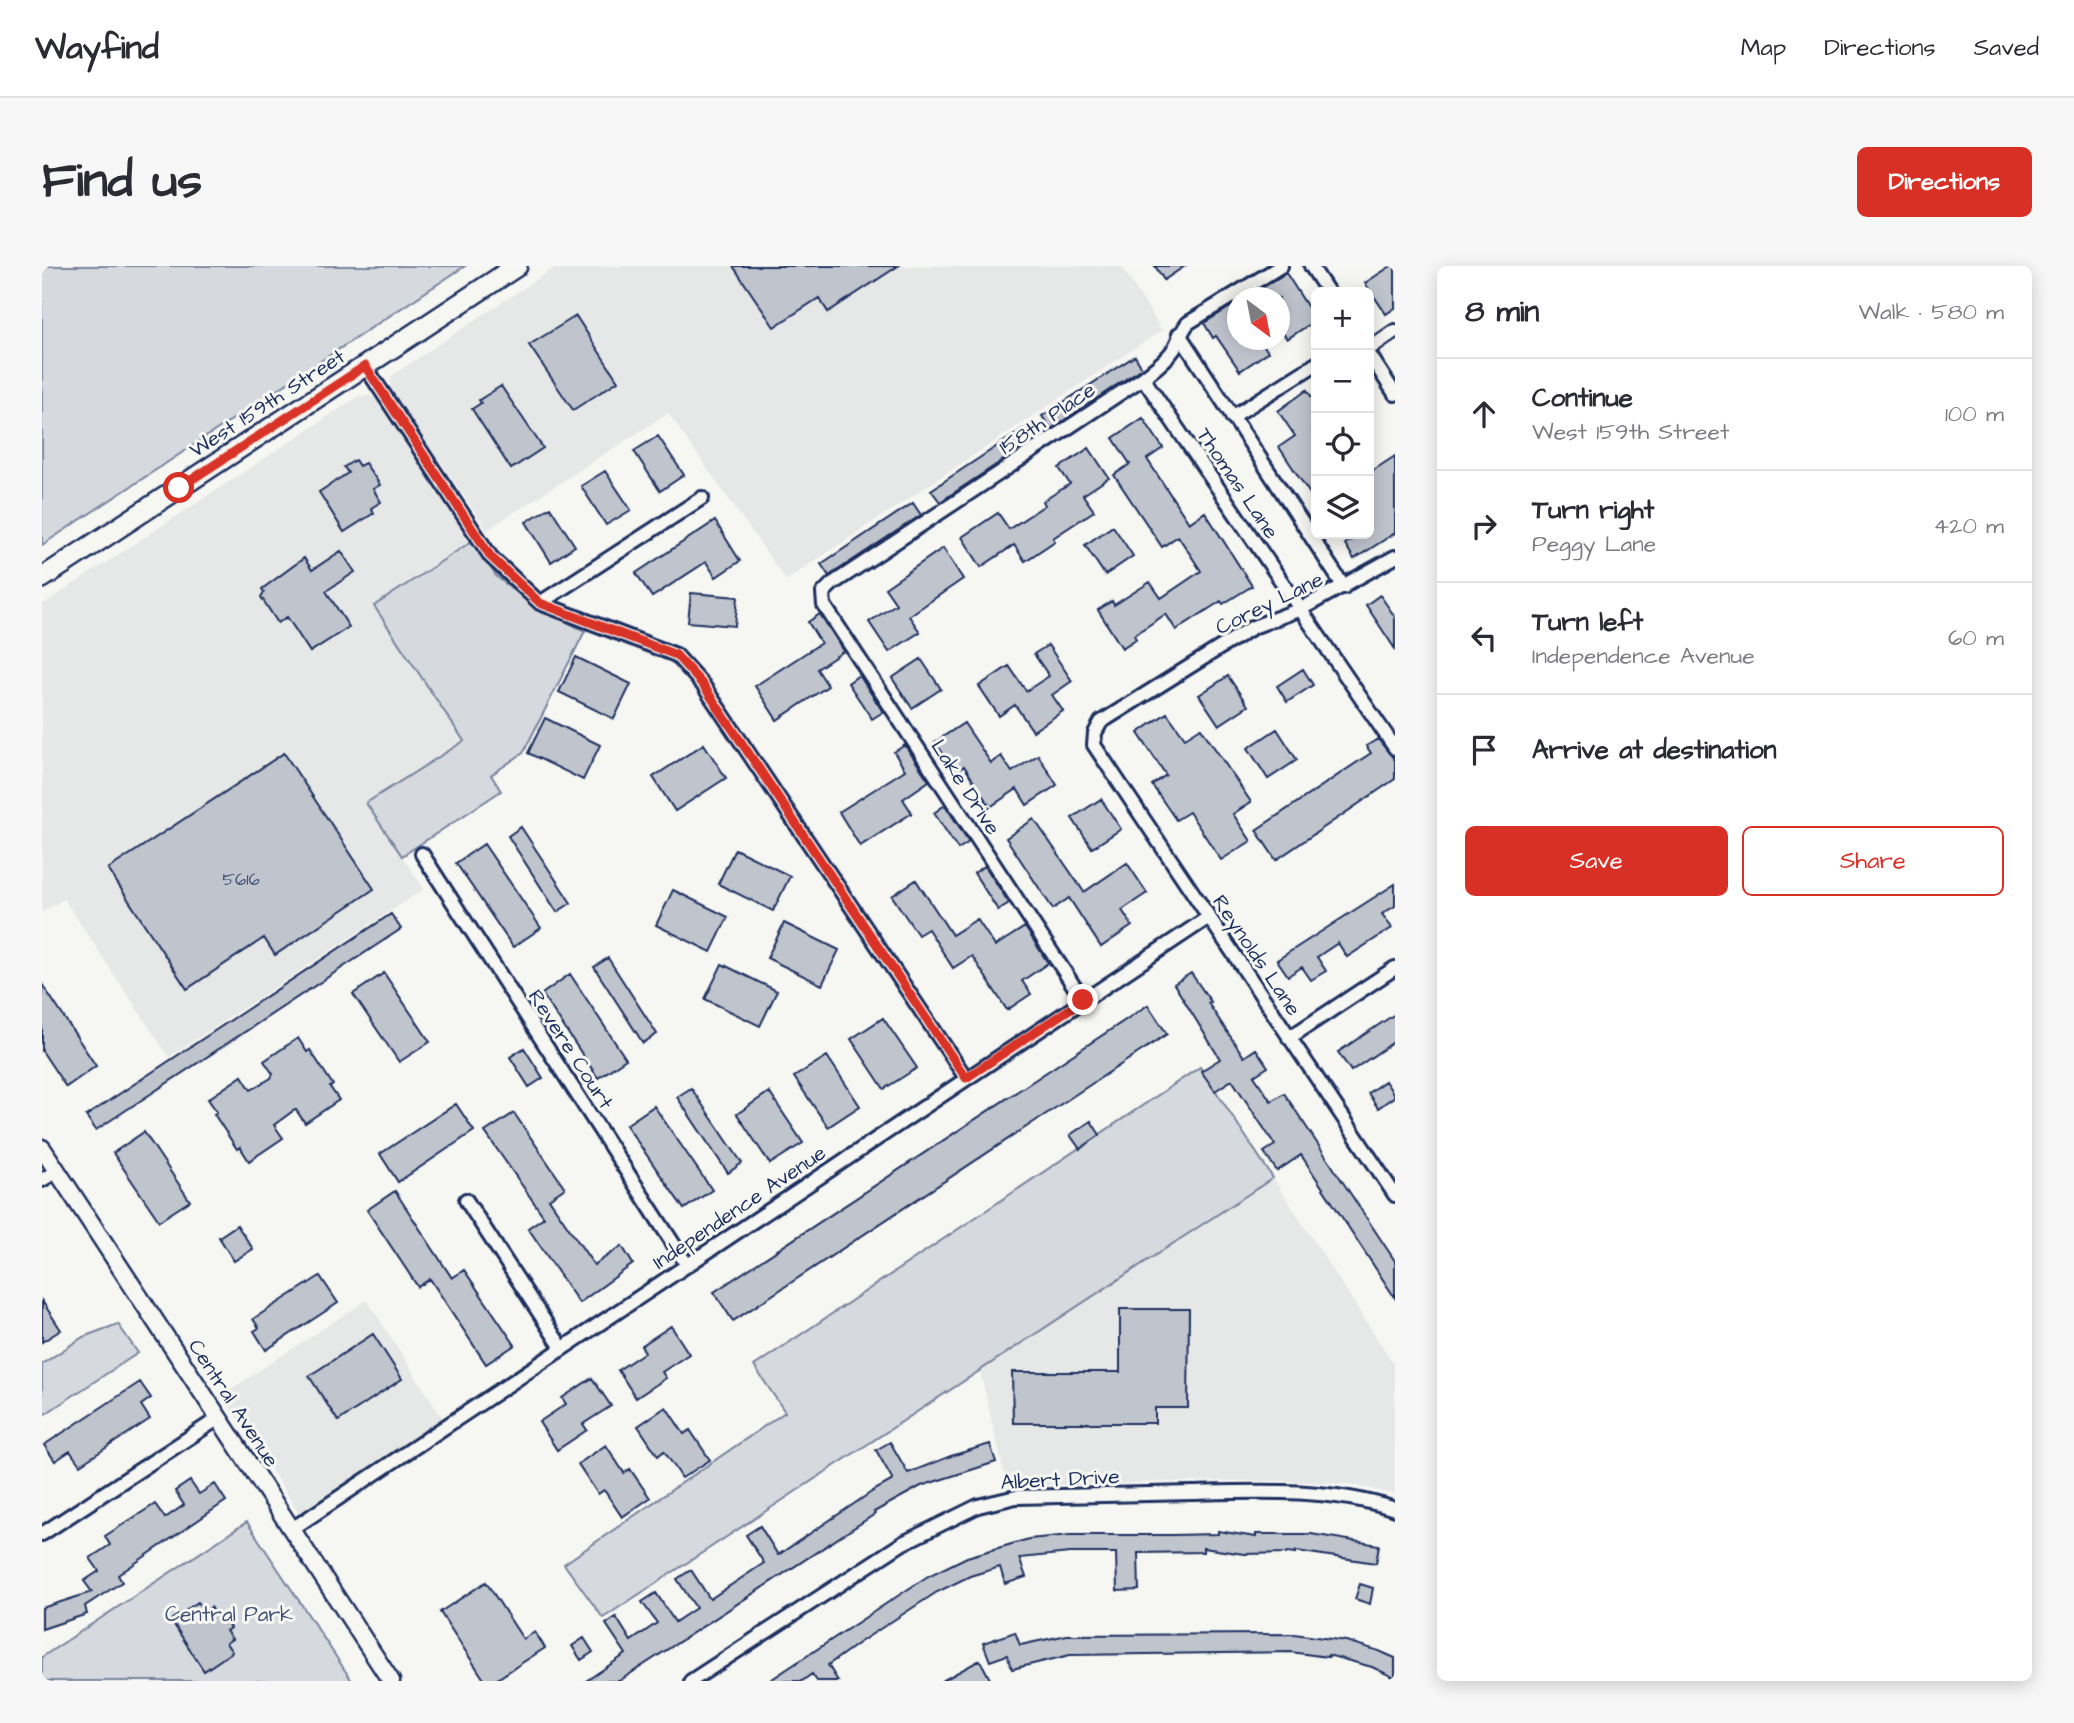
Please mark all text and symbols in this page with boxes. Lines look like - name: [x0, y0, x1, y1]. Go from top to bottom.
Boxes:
- text: Wayfind: [35, 25, 159, 71]
- text: Map: [1741, 31, 1786, 65]
- text: Directions: [1824, 31, 1936, 65]
- text: Saved: [1974, 31, 2039, 65]
- button: Directions: [1857, 147, 2032, 217]
- text: Find us: [42, 148, 202, 216]
- north arrow: [1227, 287, 1290, 350]
- map controls: [1311, 287, 1374, 539]
- button: +: [1311, 287, 1374, 350]
- text: 8 min: [1465, 291, 1539, 333]
- text: Walk · 580 m: [1858, 296, 2004, 328]
- street label: West 159th Street: [184, 342, 351, 465]
- button: −: [1311, 350, 1374, 413]
- street label: 158th Place: [993, 375, 1101, 461]
- text: Continue: [1532, 380, 1633, 416]
- icon: ahead: [1465, 395, 1503, 433]
- text: 100 m: [1945, 398, 2004, 430]
- button: locate: [1311, 413, 1374, 476]
- text: West 159th Street: [1532, 416, 1729, 448]
- street label: Thomas Lane: [1190, 422, 1285, 545]
- route start: [163, 472, 194, 503]
- button: layers: [1311, 476, 1374, 539]
- text: Turn right: [1532, 492, 1654, 528]
- icon: right: [1465, 507, 1503, 545]
- text: 420 m: [1934, 510, 2004, 542]
- text: Peggy Lane: [1532, 528, 1656, 560]
- street label: Corey Lane: [1210, 565, 1329, 644]
- text: Turn left: [1532, 604, 1643, 640]
- icon: left: [1465, 619, 1503, 657]
- text: 60 m: [1948, 622, 2004, 654]
- text: Independence Avenue: [1532, 640, 1755, 672]
- icon: arrive: [1465, 731, 1503, 769]
- text: Arrive at destination: [1532, 732, 1777, 768]
- street label: Lake Drive: [924, 734, 1007, 841]
- button: Save: [1465, 826, 1728, 896]
- button: Share: [1742, 826, 2004, 896]
- house number: 5616: [222, 867, 260, 892]
- street label: Reynolds Lane: [1204, 889, 1308, 1023]
- street label: Revere Court: [521, 984, 620, 1115]
- route end: [1067, 984, 1098, 1015]
- street label: Independence Avenue: [647, 1139, 832, 1277]
- street label: Central Avenue: [181, 1334, 286, 1473]
- street label: Albert Drive: [1000, 1462, 1120, 1497]
- park label: Central Park: [165, 1600, 293, 1629]

